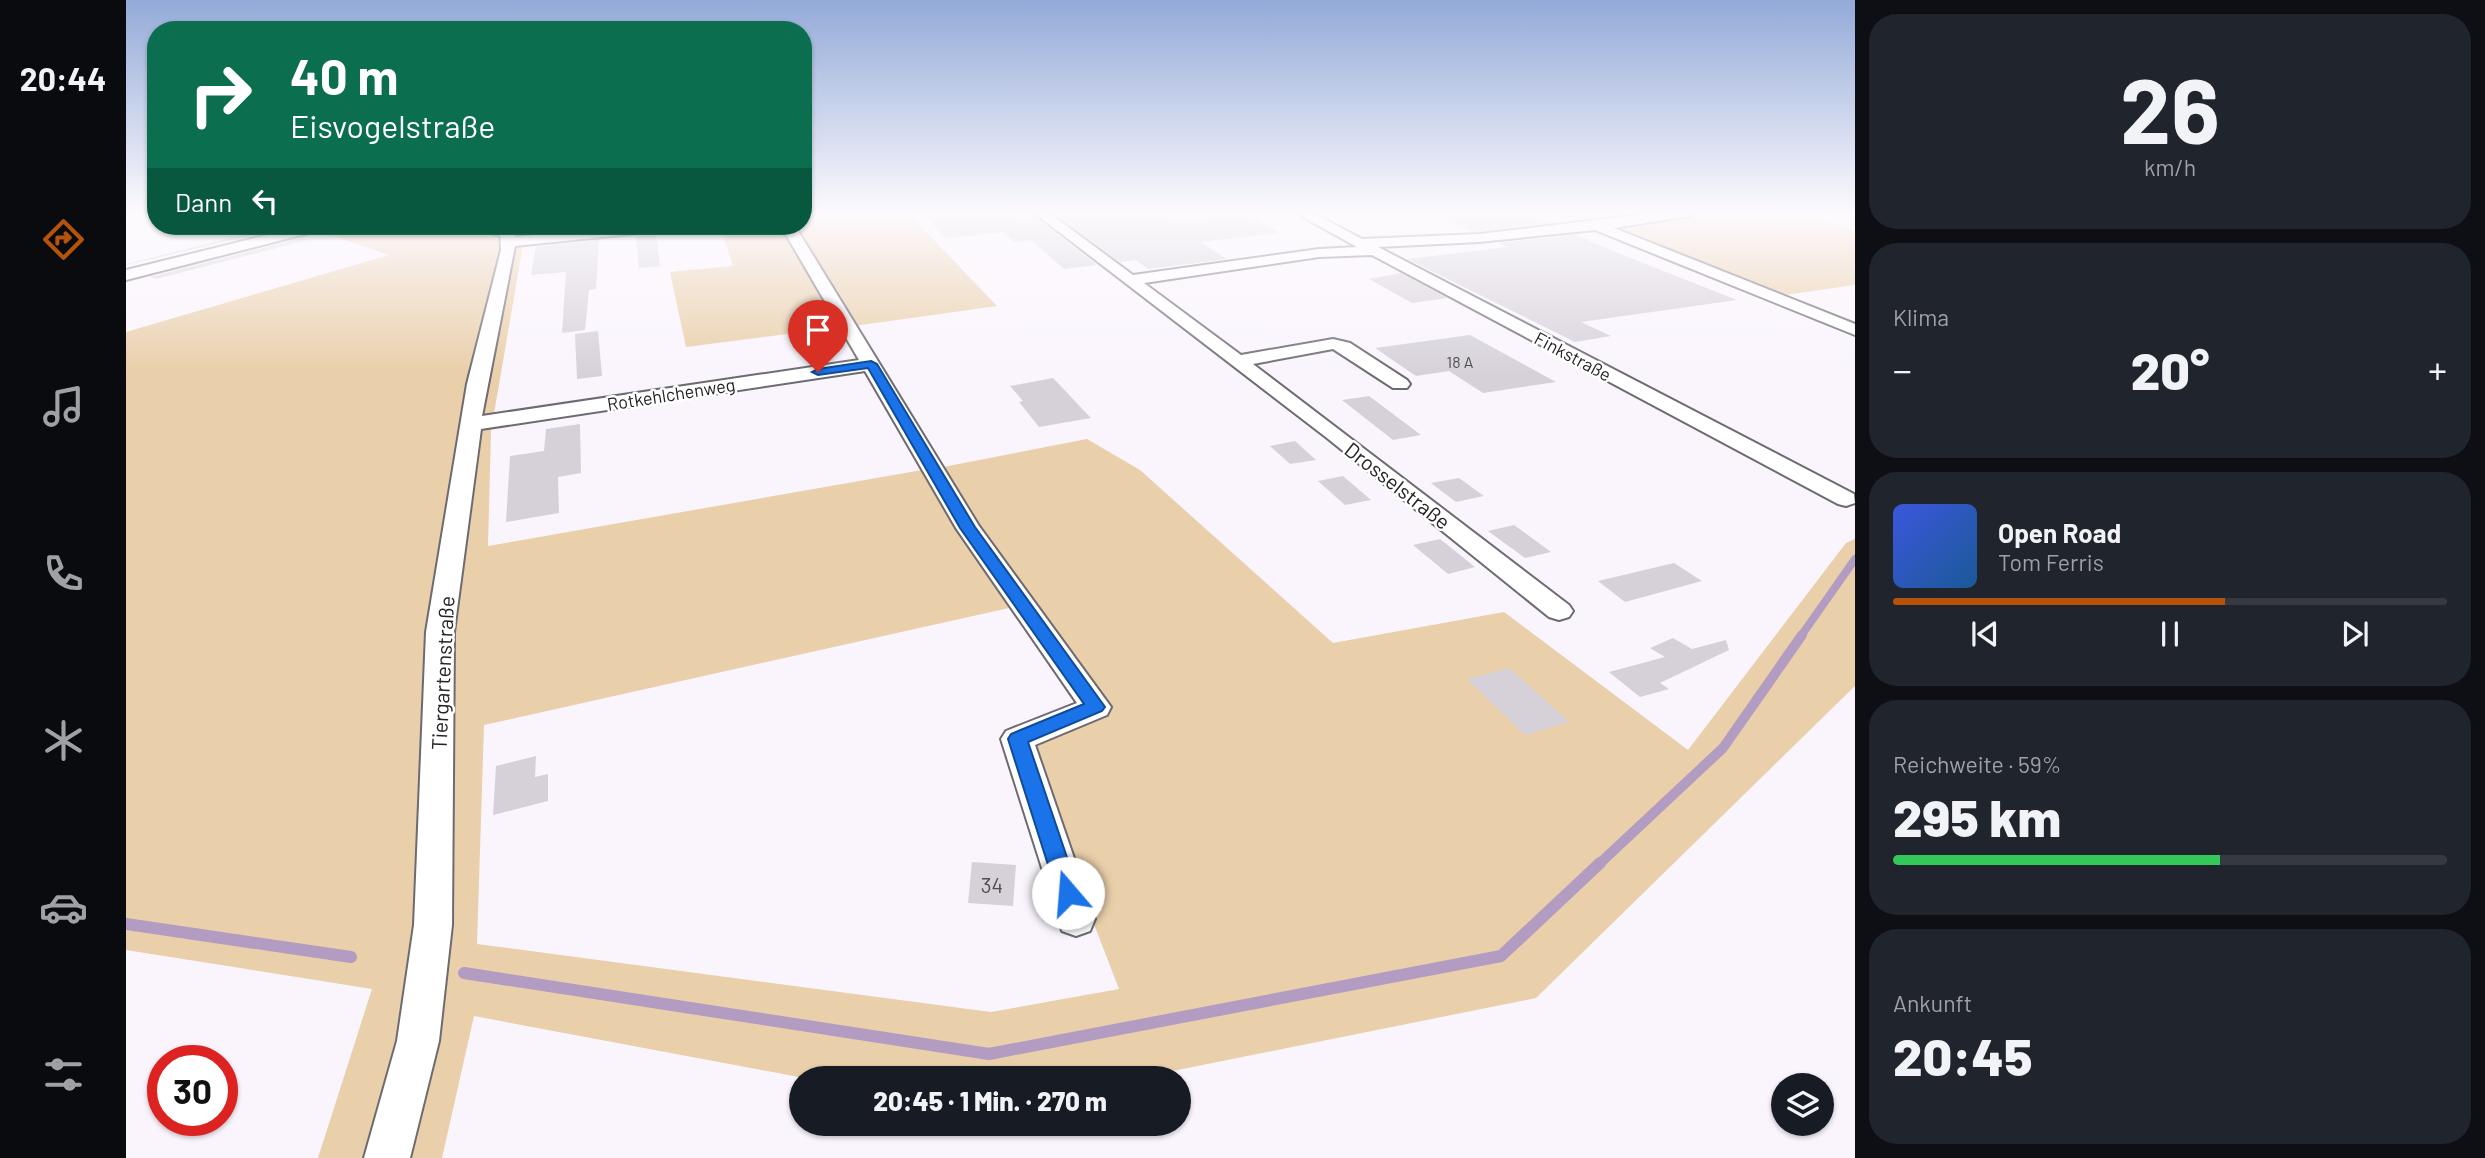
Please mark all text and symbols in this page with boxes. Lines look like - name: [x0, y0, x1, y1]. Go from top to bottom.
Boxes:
- text: 40 m: [290, 46, 398, 105]
- icon: right: [175, 49, 266, 140]
- text: 26: [2120, 53, 2220, 162]
- text: 20:44: [20, 59, 106, 97]
- text: Eisvogelstraße: [290, 106, 495, 144]
- text: km/h: [2144, 153, 2196, 181]
- icon: left: [246, 182, 284, 220]
- text: Dann: [175, 186, 232, 217]
- icon: directions: [39, 215, 88, 264]
- pin: [788, 300, 848, 372]
- text: Klima: [1893, 303, 1949, 331]
- icon: arrive: [799, 311, 837, 349]
- street label: Finkstraße: [1531, 327, 1615, 385]
- text: 20°: [2131, 338, 2209, 400]
- text: −: [1893, 346, 1912, 392]
- text: +: [2428, 346, 2447, 392]
- house number: 18 A: [1447, 352, 1474, 371]
- street label: Rotkehlchenweg: [605, 373, 737, 415]
- icon: music: [39, 382, 88, 431]
- street label: Drosselstraße: [1340, 436, 1456, 534]
- text: Open Road: [1998, 517, 2121, 548]
- text: Tom Ferris: [1998, 548, 2104, 576]
- icon: phone: [39, 549, 88, 598]
- street label: Tiergartenstraße: [425, 595, 459, 751]
- icon: previous: [1966, 615, 2004, 653]
- icon: pause: [2151, 615, 2189, 653]
- icon: next: [2336, 615, 2374, 653]
- icon: climate: [39, 716, 88, 765]
- text: Reichweite · 59%: [1893, 750, 2061, 778]
- text: 295 km: [1893, 785, 2061, 847]
- position arrow: [1031, 856, 1105, 930]
- house number: 34: [981, 872, 1003, 897]
- icon: car: [39, 883, 88, 932]
- text: Ankunft: [1893, 989, 1972, 1017]
- text: 20:45: [1893, 1024, 2033, 1086]
- speed limit sign: 30: [147, 1045, 238, 1136]
- icon: filters: [39, 1050, 88, 1099]
- map controls: [1771, 1073, 1834, 1136]
- button: layers: [1771, 1073, 1834, 1136]
- text: 20:45 · 1 Min. · 270 m: [873, 1085, 1107, 1116]

